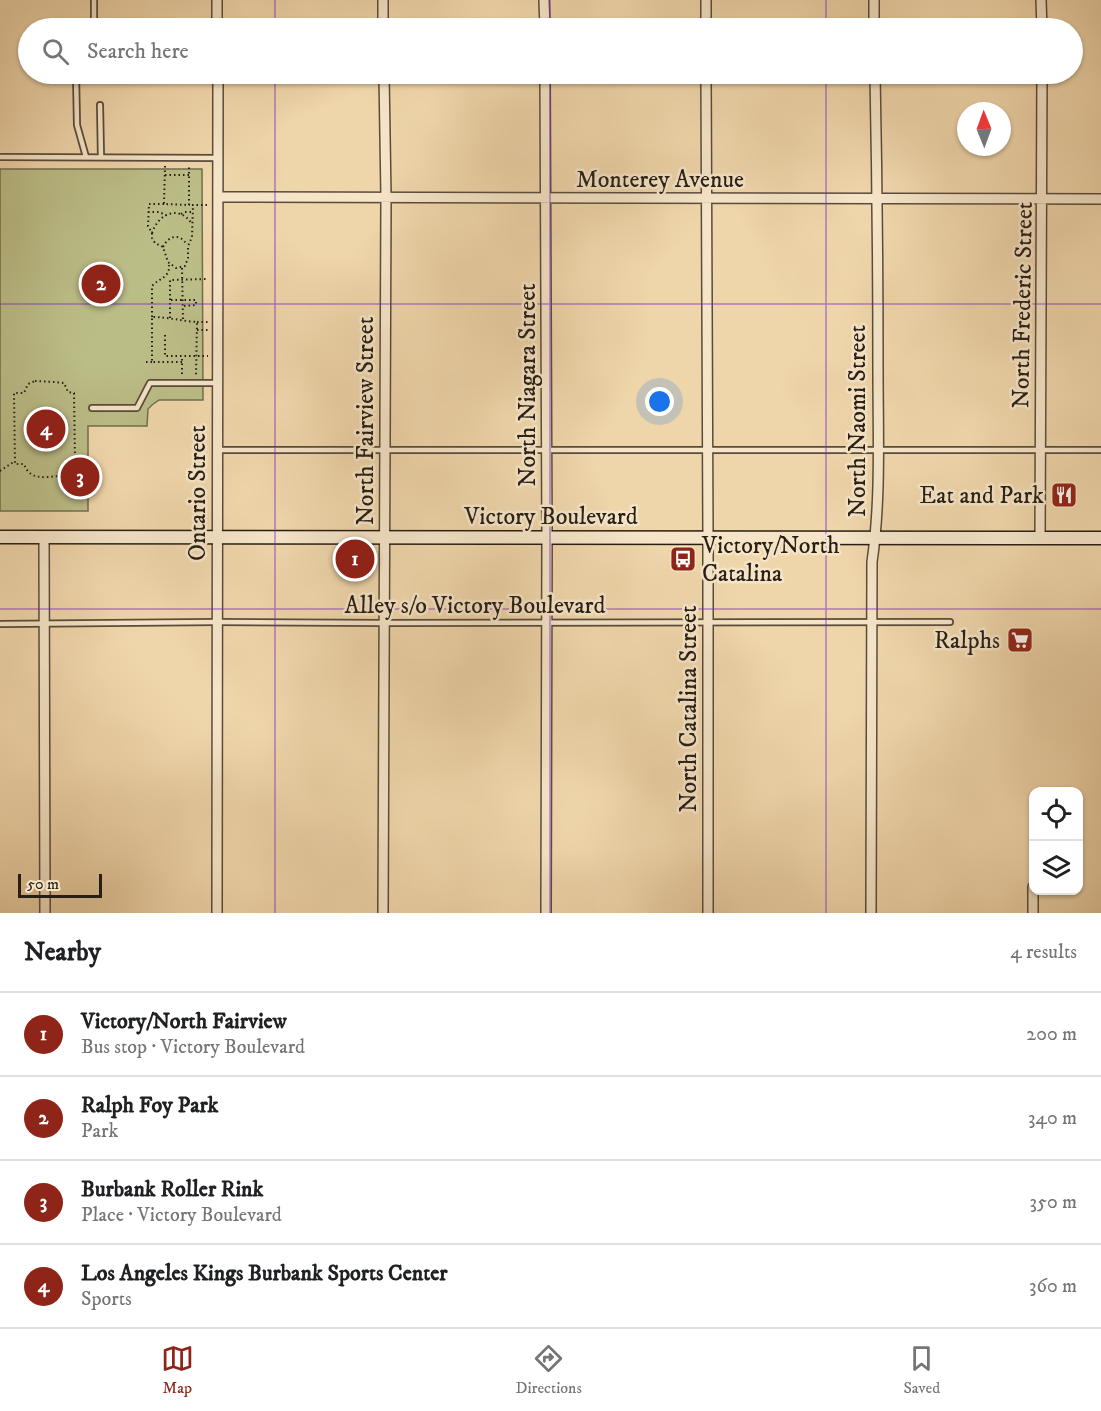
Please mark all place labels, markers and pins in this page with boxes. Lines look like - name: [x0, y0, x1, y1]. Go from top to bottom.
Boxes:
- pin: 2: [82, 262, 120, 306]
- pin: 4: [26, 406, 66, 452]
- pin: 3: [60, 454, 100, 500]
- restaurant icon: Eat and Park: [1049, 480, 1079, 510]
- place label: Eat and Park: [919, 481, 1044, 511]
- place label: Victory/North Catalina: [701, 531, 840, 589]
- pin: 1: [336, 536, 374, 582]
- bus stop icon: Victory/North Catalina: [668, 544, 698, 574]
- supermarket icon: Ralphs: [1005, 625, 1035, 655]
- place label: Ralphs: [934, 626, 1000, 656]

